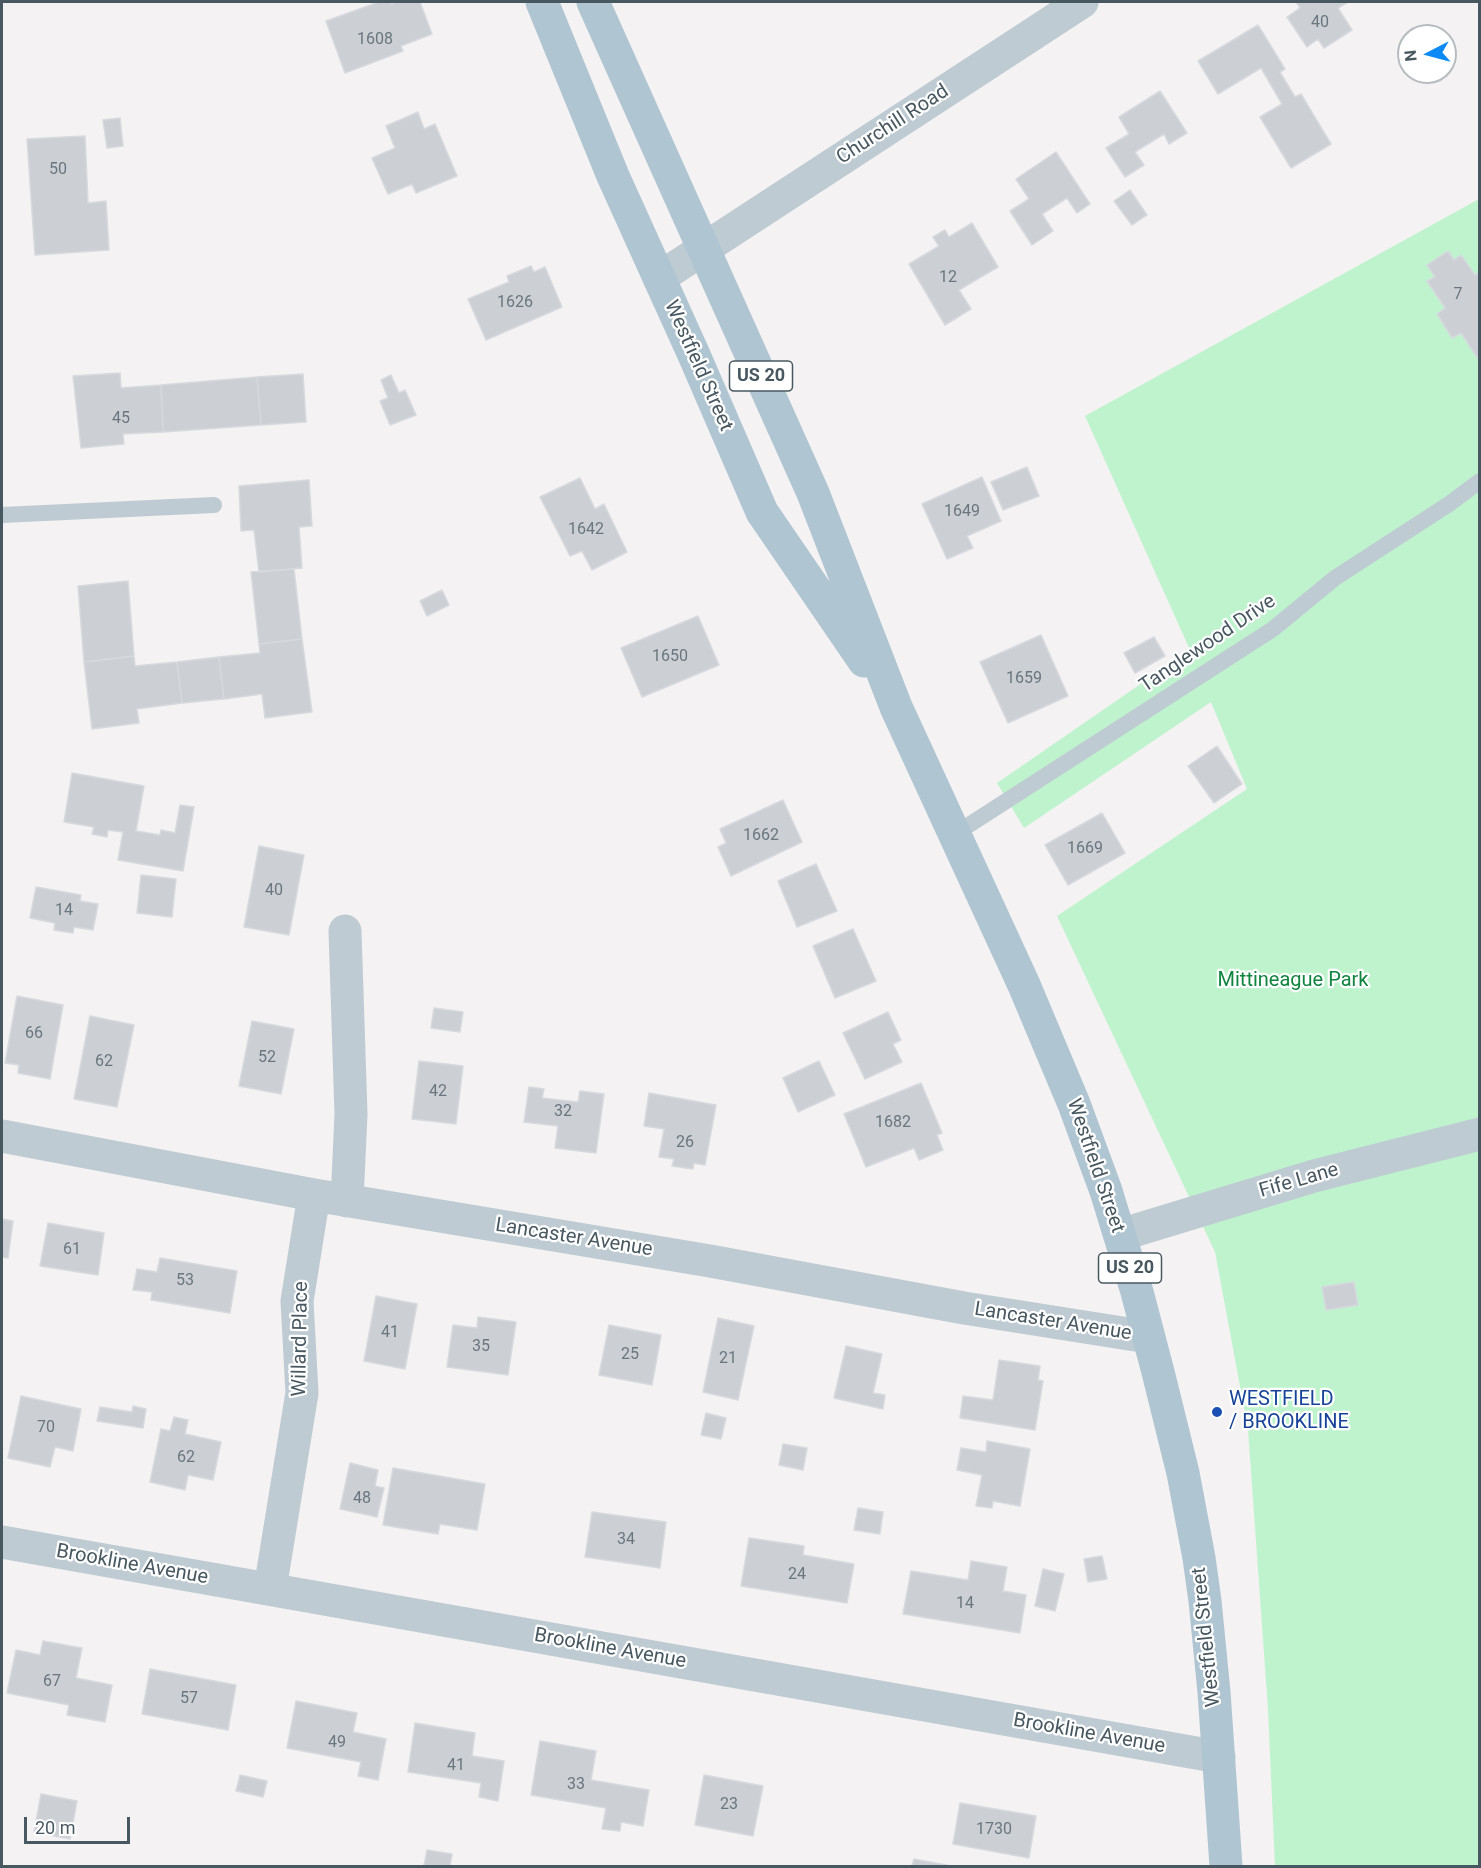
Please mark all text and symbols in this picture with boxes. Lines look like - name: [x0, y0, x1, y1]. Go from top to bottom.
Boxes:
- house number: 40: [1311, 13, 1329, 33]
- north arrow: [1397, 24, 1457, 84]
- house number: 1608: [357, 30, 393, 50]
- text: N: [1401, 49, 1421, 62]
- street label: Churchill Road: [833, 80, 953, 170]
- house number: 50: [49, 160, 67, 180]
- house number: 12: [939, 268, 957, 288]
- house number: 7: [1454, 285, 1462, 305]
- house number: 1626: [497, 293, 533, 313]
- street label: Westfield Street: [658, 297, 738, 435]
- road number: US 20: [730, 361, 792, 391]
- house number: 45: [112, 409, 130, 429]
- house number: 1649: [944, 502, 980, 522]
- house number: 1642: [568, 520, 604, 540]
- street label: Tanglewood Drive: [1136, 590, 1280, 698]
- house number: 1650: [652, 647, 688, 667]
- house number: 1659: [1006, 669, 1042, 689]
- house number: 1662: [743, 826, 779, 846]
- house number: 1669: [1067, 839, 1103, 859]
- house number: 40: [265, 881, 283, 901]
- house number: 14: [55, 901, 73, 921]
- park label: Mittineague Park: [1218, 969, 1368, 993]
- house number: 66: [25, 1024, 43, 1044]
- house number: 52: [258, 1048, 276, 1068]
- house number: 62: [95, 1052, 113, 1072]
- house number: 42: [429, 1082, 447, 1102]
- street label: Westfield Street: [1061, 1096, 1129, 1236]
- house number: 32: [554, 1102, 572, 1122]
- house number: 1682: [875, 1113, 911, 1133]
- house number: 26: [676, 1133, 694, 1153]
- street label: Fife Lane: [1257, 1158, 1341, 1204]
- street label: Lancaster Avenue: [494, 1214, 654, 1262]
- house number: 61: [63, 1240, 81, 1260]
- road number: US 20: [1098, 1253, 1162, 1283]
- house number: 53: [176, 1271, 194, 1291]
- street label: Willard Place: [288, 1281, 314, 1397]
- street label: Lancaster Avenue: [973, 1298, 1133, 1346]
- house number: 41: [381, 1323, 399, 1343]
- house number: 35: [472, 1337, 490, 1357]
- house number: 25: [621, 1345, 639, 1365]
- house number: 21: [719, 1349, 737, 1369]
- place label: WESTFIELD / BROOKLINE: [1229, 1388, 1349, 1435]
- marker: WESTFIELD / BROOKLINE: [1210, 1405, 1224, 1419]
- house number: 70: [37, 1418, 55, 1438]
- house number: 62: [177, 1448, 195, 1468]
- house number: 48: [353, 1489, 371, 1509]
- house number: 34: [617, 1530, 635, 1550]
- street label: Brookline Avenue: [54, 1540, 210, 1590]
- house number: 24: [788, 1565, 806, 1585]
- street label: Westfield Street: [1188, 1566, 1226, 1708]
- house number: 14: [956, 1594, 974, 1614]
- street label: Brookline Avenue: [532, 1624, 688, 1674]
- house number: 67: [43, 1672, 61, 1692]
- house number: 57: [180, 1689, 198, 1709]
- street label: Brookline Avenue: [1011, 1709, 1167, 1759]
- house number: 49: [328, 1733, 346, 1753]
- house number: 41: [447, 1756, 465, 1776]
- house number: 33: [567, 1775, 585, 1795]
- house number: 23: [720, 1795, 738, 1815]
- scale bar: [27, 1805, 134, 1843]
- text: 20 m: [35, 1817, 75, 1838]
- house number: 1730: [976, 1820, 1012, 1840]

